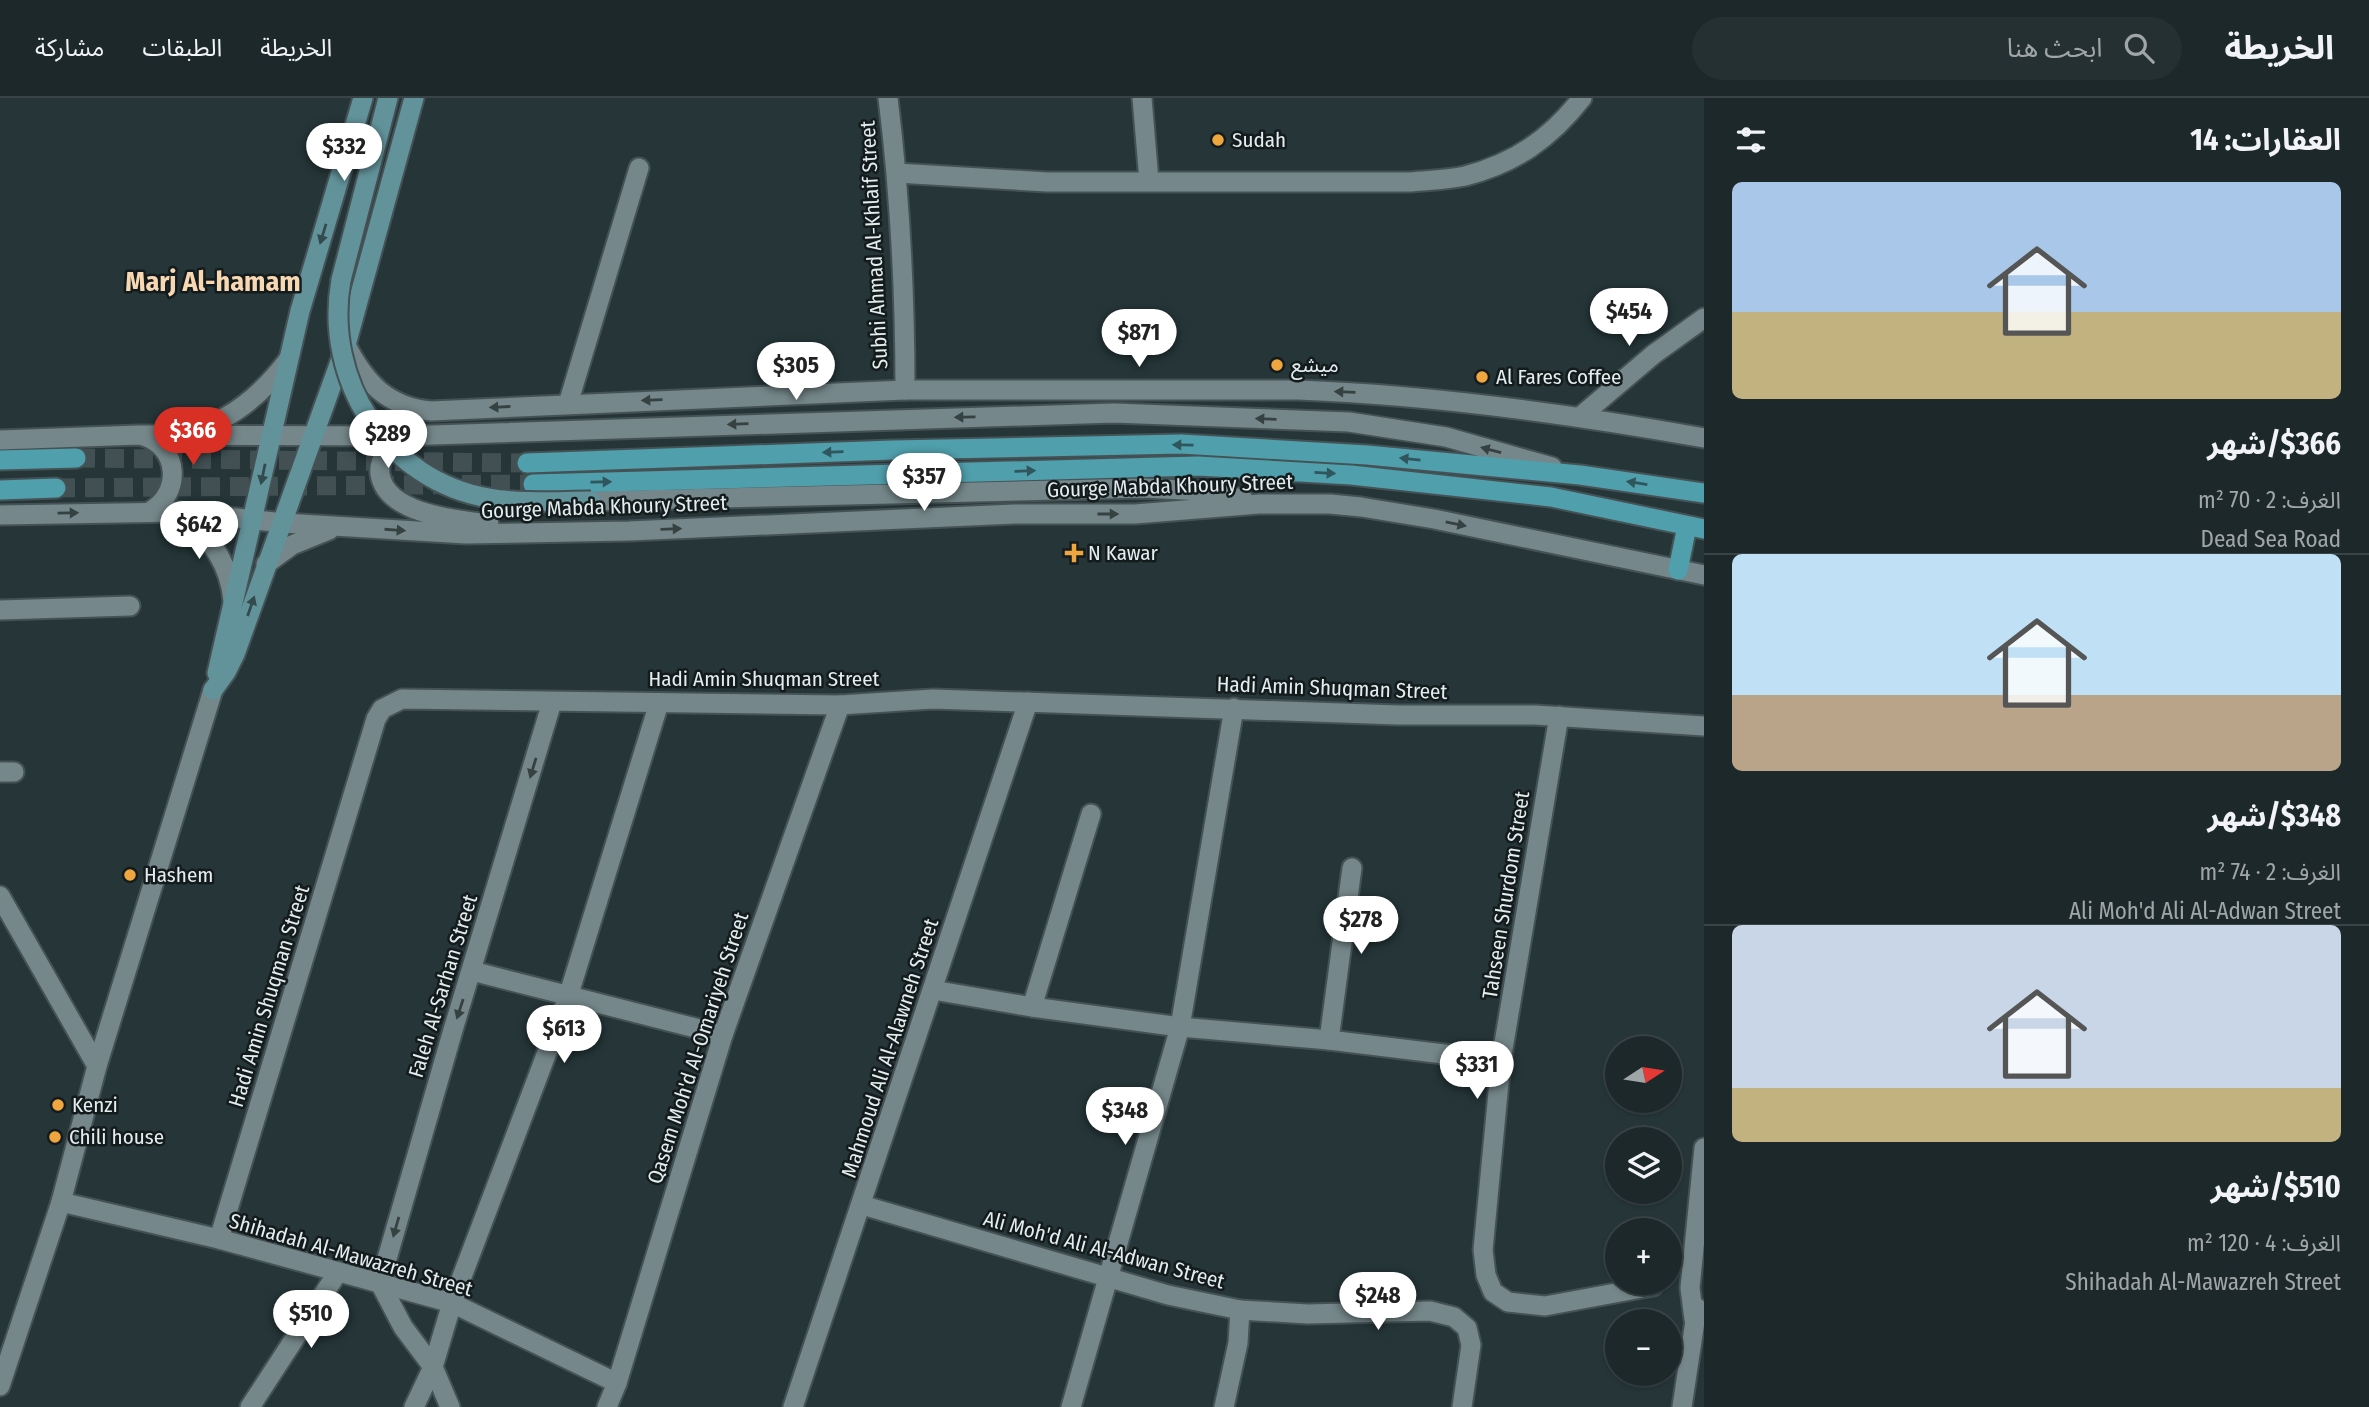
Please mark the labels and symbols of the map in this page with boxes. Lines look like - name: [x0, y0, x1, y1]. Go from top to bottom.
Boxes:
- street label: Subhi Ahmad Al-Khlaif Street: [854, 120, 893, 370]
- pin: $332: [303, 123, 385, 183]
- place label: Sudah: [1232, 127, 1286, 153]
- marker: Sudah: [1210, 132, 1226, 148]
- one-way arrow: [317, 224, 327, 245]
- district label: Marj Al-hamam: [125, 265, 301, 298]
- pin: $454: [1588, 288, 1670, 348]
- pin: $871: [1098, 310, 1180, 369]
- pin: $305: [755, 342, 837, 402]
- place label: ميشع: [1291, 352, 1339, 380]
- marker: ميشع: [1269, 357, 1285, 373]
- place label: Al Fares Coffee: [1496, 364, 1621, 390]
- marker: Al Fares Coffee: [1474, 369, 1490, 385]
- one-way arrow: [1334, 386, 1356, 397]
- one-way arrow: [641, 395, 663, 406]
- one-way arrow: [489, 402, 511, 413]
- pin: $366: [152, 408, 234, 467]
- pin: $289: [347, 410, 429, 470]
- one-way arrow: [954, 411, 976, 422]
- one-way arrow: [1255, 413, 1277, 424]
- one-way arrow: [727, 418, 749, 429]
- one-way arrow: [1172, 439, 1194, 450]
- one-way arrow: [1480, 444, 1502, 455]
- one-way arrow: [822, 446, 844, 457]
- pin: $357: [883, 454, 965, 513]
- one-way arrow: [1399, 454, 1421, 465]
- one-way arrow: [258, 463, 269, 485]
- one-way arrow: [1014, 466, 1036, 477]
- one-way arrow: [1315, 468, 1337, 479]
- street label: Gourge Mabda Khoury Street: [1046, 469, 1294, 503]
- one-way arrow: [591, 476, 613, 488]
- one-way arrow: [1625, 477, 1647, 488]
- street label: Gourge Mabda Khoury Street: [480, 490, 728, 524]
- pin: $642: [158, 502, 240, 561]
- one-way arrow: [57, 508, 79, 519]
- one-way arrow: [1097, 508, 1119, 520]
- one-way arrow: [1445, 518, 1467, 529]
- one-way arrow: [384, 524, 406, 535]
- one-way arrow: [660, 524, 682, 535]
- place label: N Kawar: [1088, 540, 1159, 566]
- marker: N Kawar: [1066, 545, 1082, 561]
- one-way arrow: [246, 596, 257, 617]
- street label: Hadi Amin Shuqman Street: [649, 666, 880, 692]
- street label: Hadi Amin Shuqman Street: [1216, 671, 1448, 705]
- one-way arrow: [527, 758, 537, 779]
- street label: Tahseen Shurdom Street: [1477, 789, 1535, 1001]
- place label: Hashem: [144, 862, 213, 888]
- marker: Hashem: [122, 867, 138, 883]
- street label: Hadi Amin Shuqman Street: [223, 882, 315, 1110]
- street label: Faleh Al-Sarhan Street: [403, 891, 483, 1081]
- pin: $278: [1320, 896, 1402, 956]
- street label: Qasem Moh'd Al-Omariyeh Street: [642, 909, 754, 1187]
- street label: Mahmoud Ali Al-Alawneh Street: [836, 915, 944, 1181]
- one-way arrow: [454, 999, 465, 1020]
- pin: $613: [523, 1006, 605, 1065]
- north arrow: [1605, 1036, 1682, 1113]
- pin: $331: [1436, 1042, 1518, 1101]
- pin: $348: [1084, 1088, 1166, 1147]
- place label: Kenzi: [72, 1092, 118, 1118]
- marker: Kenzi: [50, 1097, 66, 1113]
- place label: Chili house: [69, 1124, 164, 1150]
- marker: Chili house: [47, 1129, 63, 1145]
- street label: Ali Moh'd Ali Al-Adwan Street: [981, 1205, 1227, 1295]
- street label: Shihadah Al-Mawazreh Street: [226, 1208, 476, 1302]
- one-way arrow: [390, 1217, 401, 1239]
- pin: $248: [1337, 1272, 1419, 1332]
- pin: $510: [270, 1290, 352, 1350]

